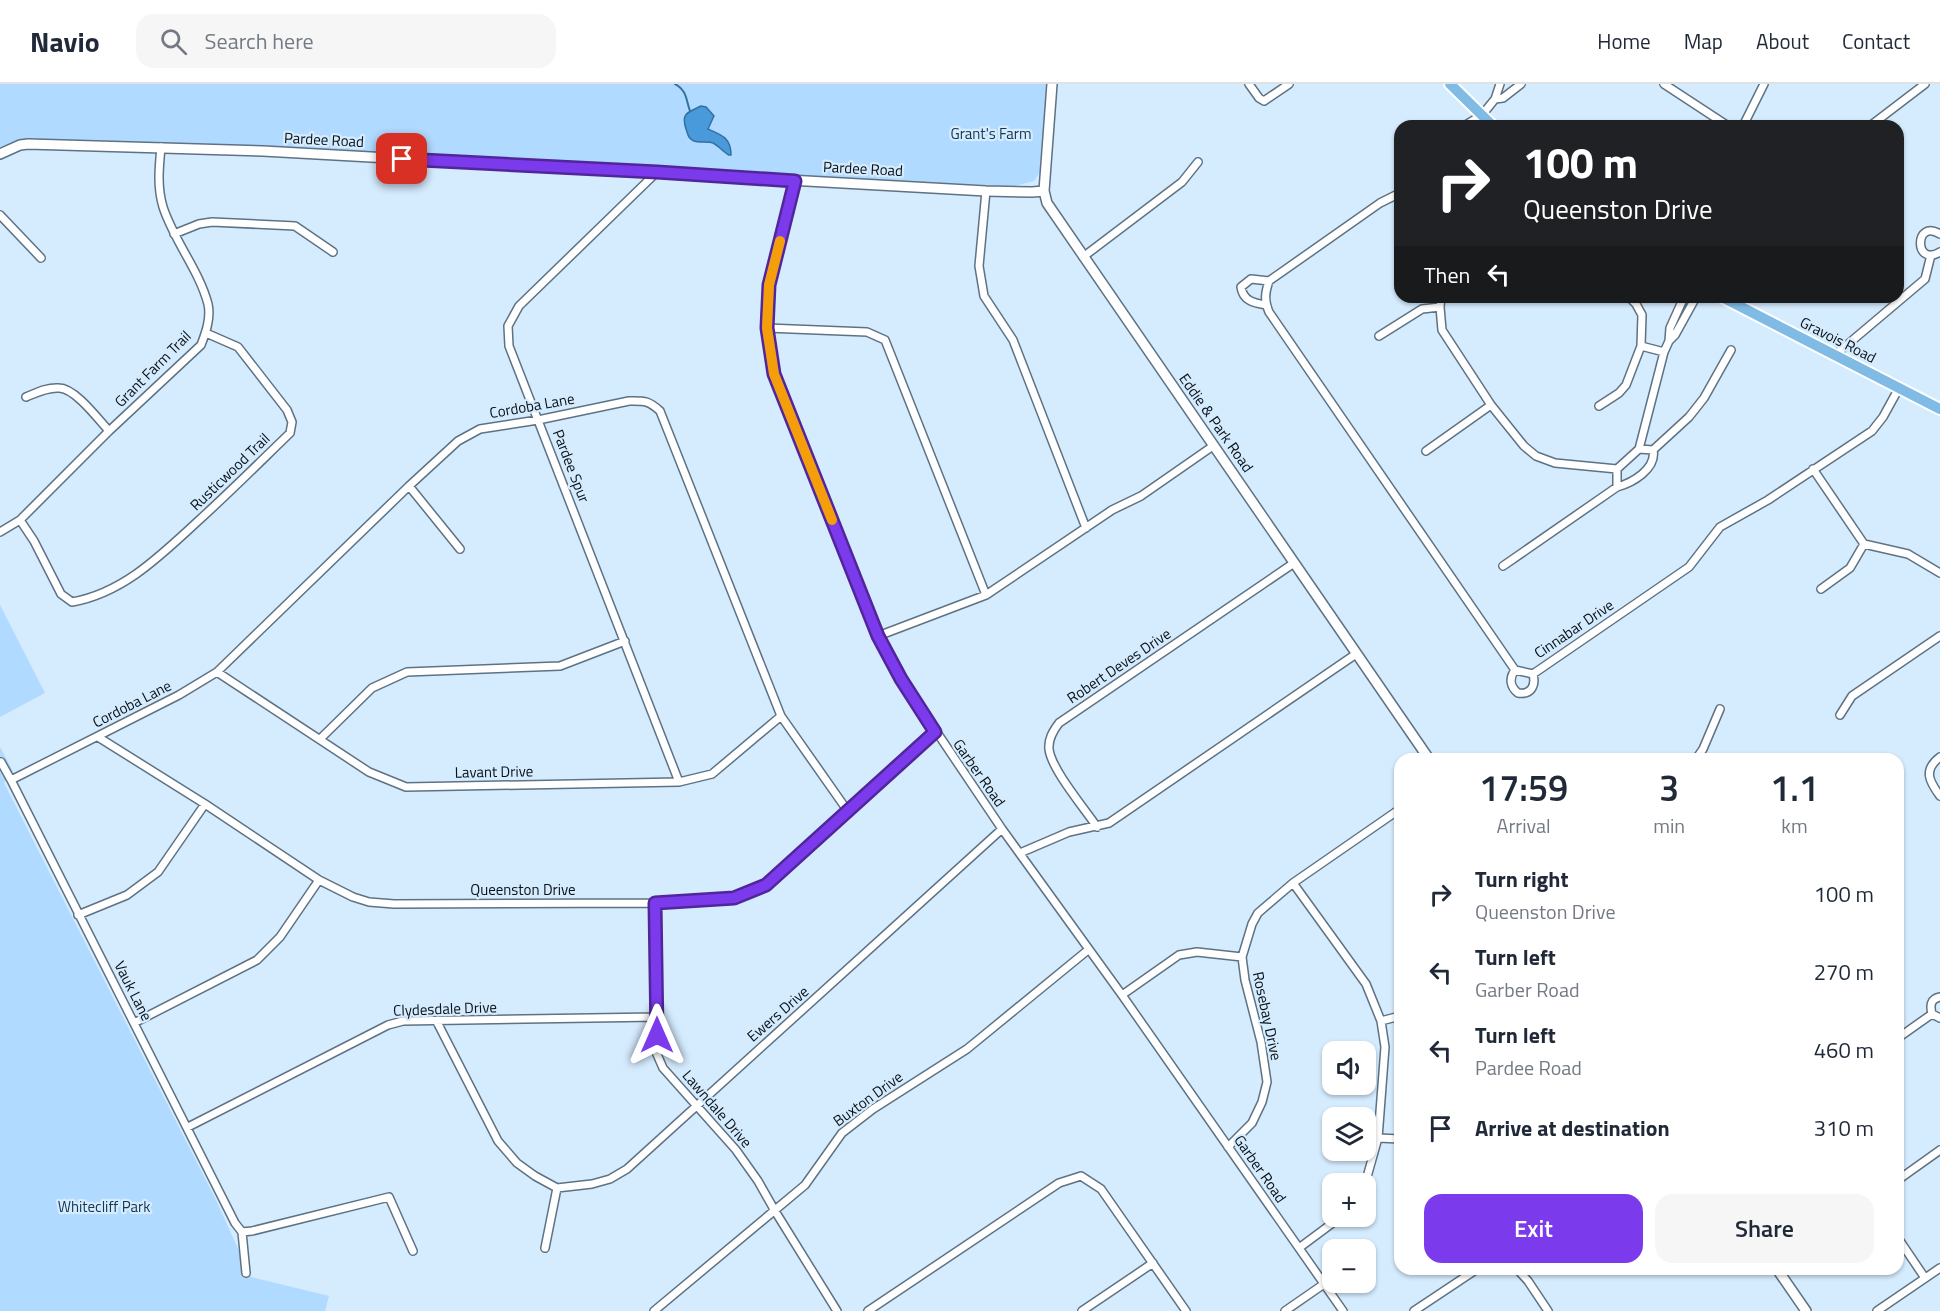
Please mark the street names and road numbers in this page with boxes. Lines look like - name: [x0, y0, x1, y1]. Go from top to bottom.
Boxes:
- street label: Pardee Road: [283, 126, 365, 153]
- street label: Pardee Road: [822, 155, 904, 182]
- street label: Gravois Road: [1796, 310, 1880, 369]
- street label: Grant Farm Trail: [109, 325, 196, 412]
- street label: Eddie & Park Road: [1174, 368, 1259, 477]
- street label: Cordoba Lane: [488, 387, 576, 424]
- street label: Pardee Spur: [547, 426, 596, 506]
- street label: Rusticwood Trail: [184, 427, 275, 516]
- street label: Cinnabar Drive: [1529, 593, 1618, 664]
- street label: Robert Deves Drive: [1062, 622, 1175, 709]
- street label: Cordoba Lane: [88, 674, 175, 733]
- street label: Garber Road: [948, 734, 1011, 811]
- street label: Lavant Drive: [454, 759, 533, 784]
- street label: Queenston Drive: [470, 878, 576, 901]
- street label: Vauk Lane: [109, 957, 158, 1025]
- street label: Rosebay Drive: [1247, 969, 1288, 1062]
- street label: Ewers Drive: [742, 980, 814, 1047]
- street label: Clydesdale Drive: [393, 995, 497, 1022]
- street label: Lawndale Drive: [677, 1065, 758, 1153]
- street label: Buxton Drive: [828, 1065, 907, 1132]
- street label: Garber Road: [1229, 1130, 1292, 1207]

